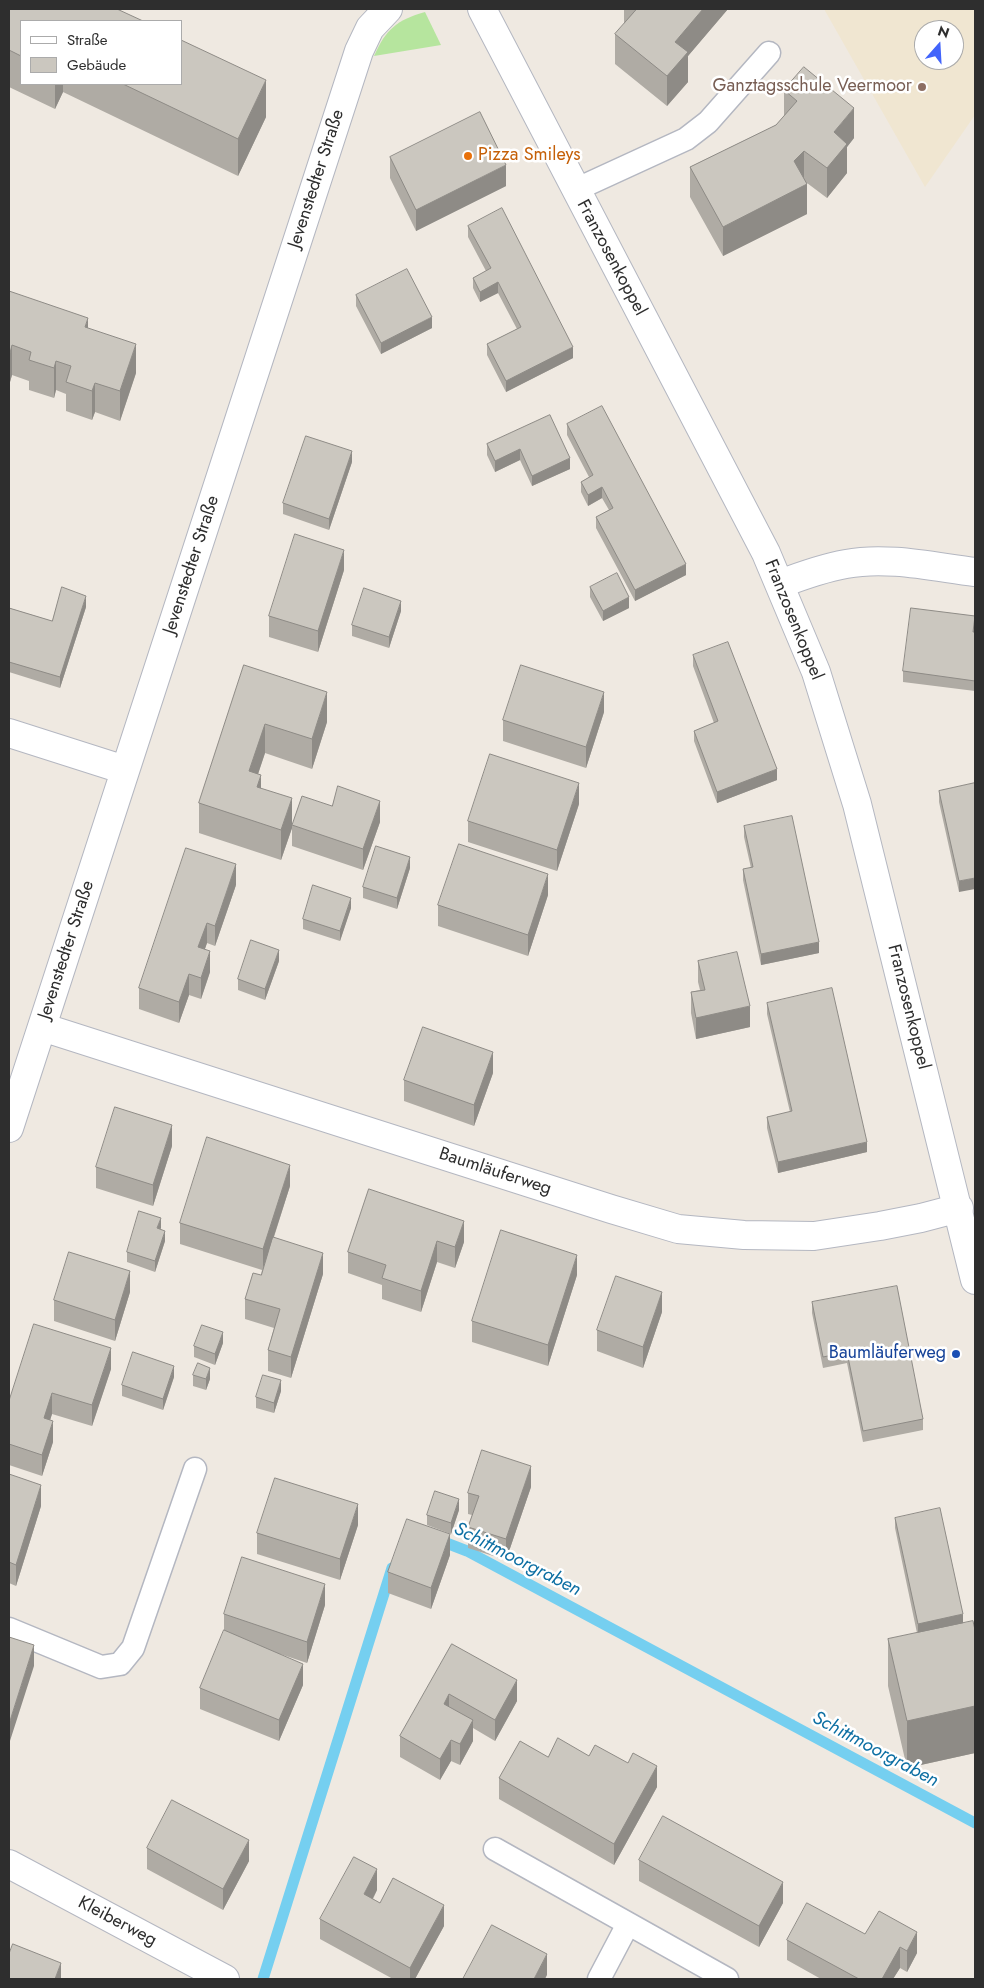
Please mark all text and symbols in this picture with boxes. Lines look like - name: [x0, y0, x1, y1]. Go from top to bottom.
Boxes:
- legend: [20, 20, 182, 85]
- north arrow: [914, 20, 964, 70]
- text: N: [935, 20, 952, 43]
- text: Straße: [67, 29, 107, 51]
- text: Gebäude: [67, 54, 126, 76]
- place label: Ganztagsschule Veermoor: [713, 76, 912, 98]
- marker: Ganztagsschule Veermoor: [916, 81, 928, 93]
- street label: Jevenstedter Straße: [284, 107, 350, 251]
- place label: Pizza Smileys: [478, 145, 581, 167]
- marker: Pizza Smileys: [462, 150, 474, 162]
- street label: Franzosenkoppel: [571, 196, 651, 320]
- street label: Jevenstedter Straße: [159, 493, 225, 637]
- street label: Franzosenkoppel: [759, 557, 827, 683]
- street label: Jevenstedter Straße: [34, 878, 100, 1022]
- street label: Franzosenkoppel: [882, 942, 934, 1072]
- street label: Baumläuferweg: [436, 1144, 554, 1200]
- place label: Baumläuferweg: [829, 1343, 946, 1365]
- marker: Baumläuferweg: [950, 1348, 962, 1360]
- water label: Schittmoorgraben: [450, 1518, 584, 1602]
- water label: Schittmoorgraben: [808, 1707, 942, 1793]
- street label: Kleiberweg: [74, 1892, 160, 1952]

